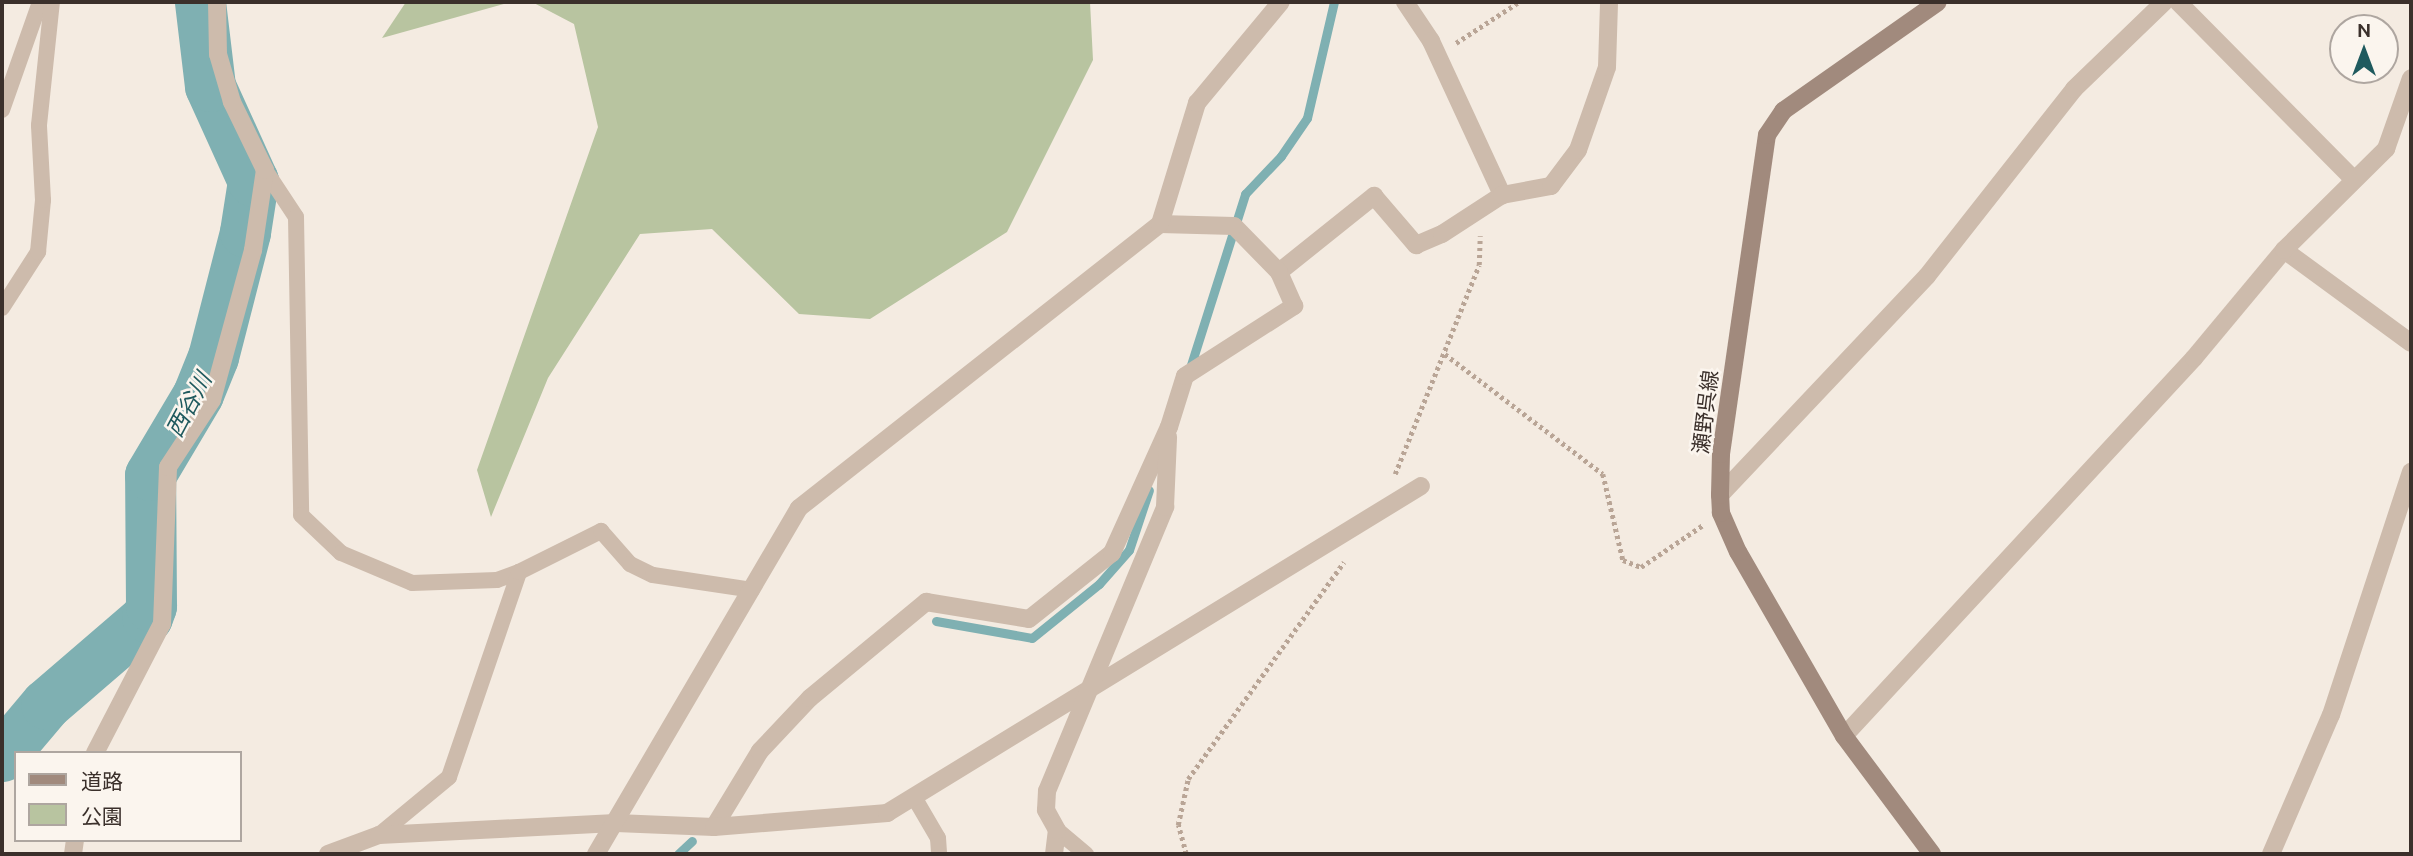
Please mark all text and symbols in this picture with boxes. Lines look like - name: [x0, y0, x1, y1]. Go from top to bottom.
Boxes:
- north arrow: [2329, 14, 2399, 84]
- text: N: [2357, 19, 2371, 41]
- water label: 西谷川: [161, 368, 217, 442]
- street label: 瀬野呉線: [1687, 369, 1723, 455]
- legend: [14, 751, 242, 842]
- text: 道路: [81, 769, 123, 793]
- text: 公園: [81, 804, 123, 828]

